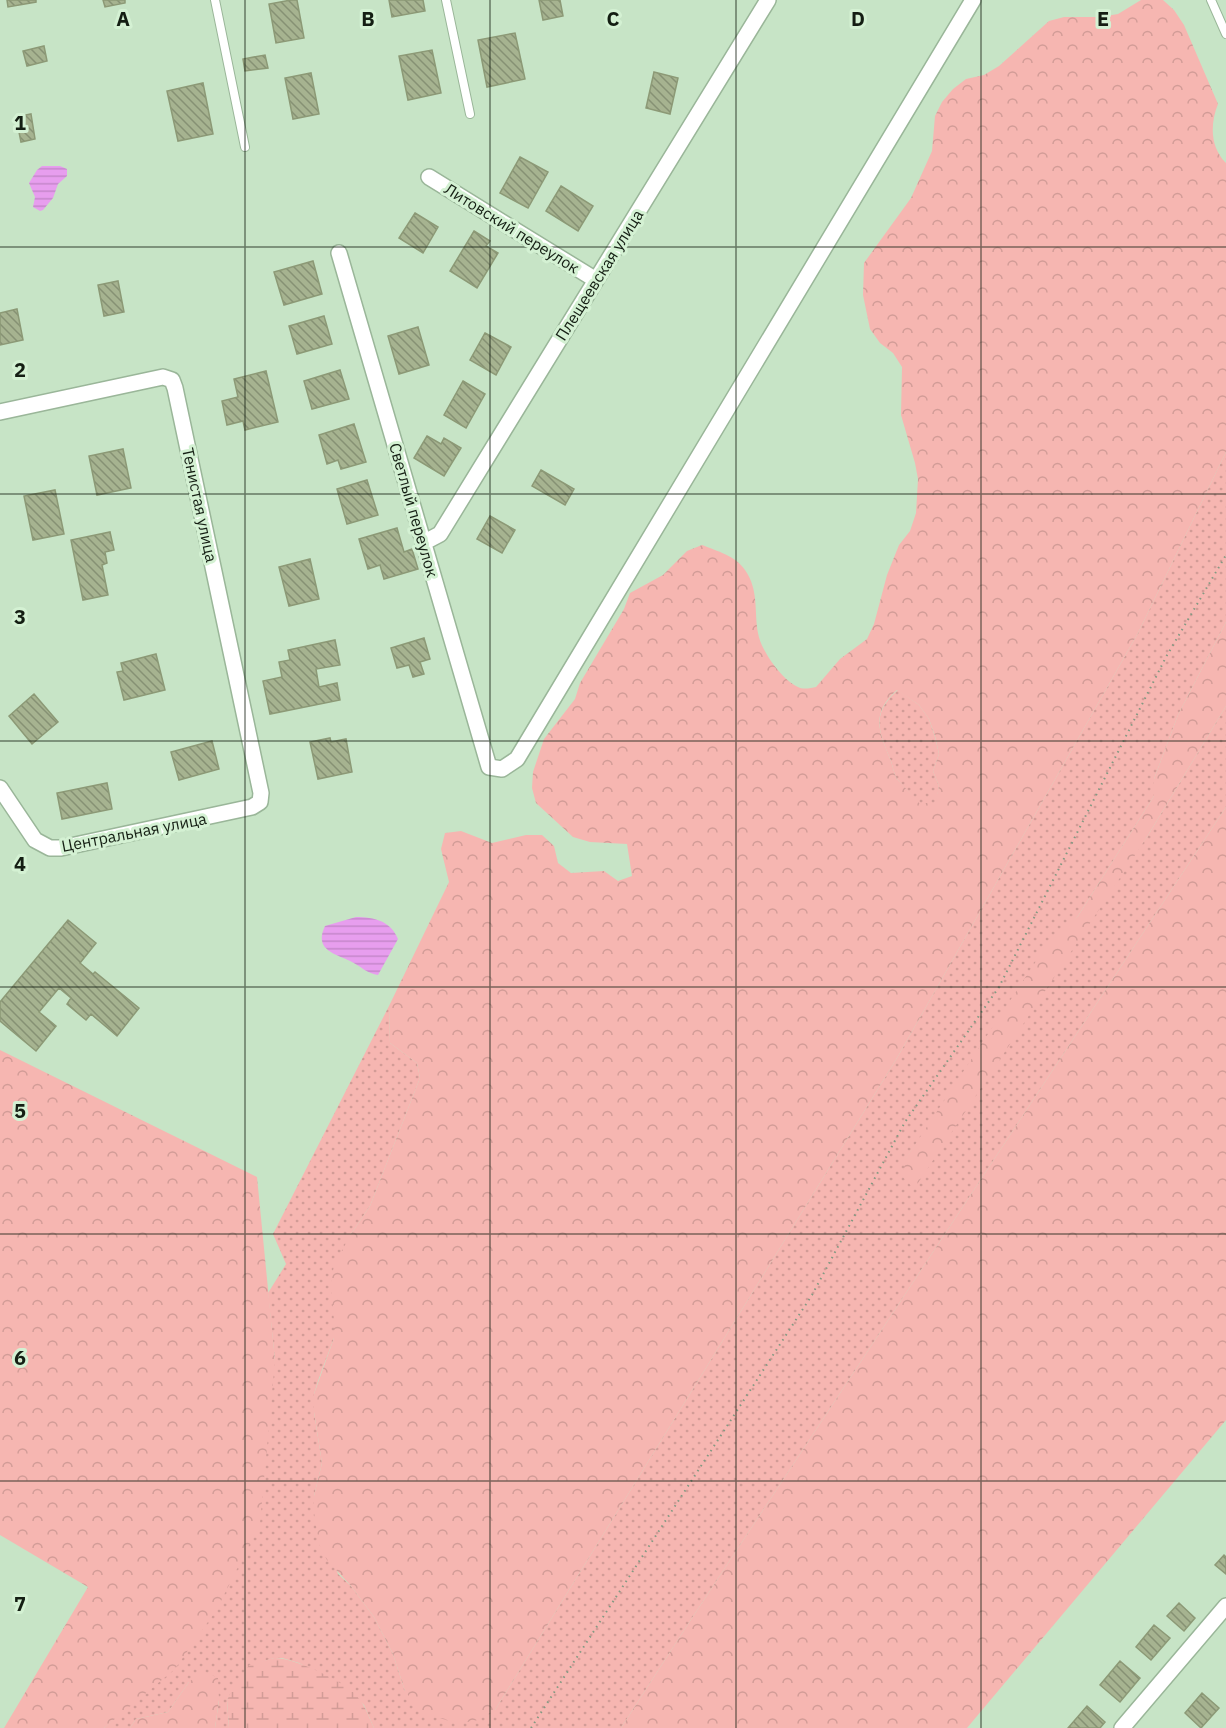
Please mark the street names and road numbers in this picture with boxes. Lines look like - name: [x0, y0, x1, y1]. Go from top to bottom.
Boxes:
- street label: Литовский переулок: [441, 178, 583, 278]
- street label: Плещеевская улица: [551, 206, 648, 344]
- street label: Светлый переулок: [385, 440, 443, 580]
- street label: Тенистая улица: [178, 446, 222, 564]
- street label: Центральная улица: [60, 808, 209, 856]

